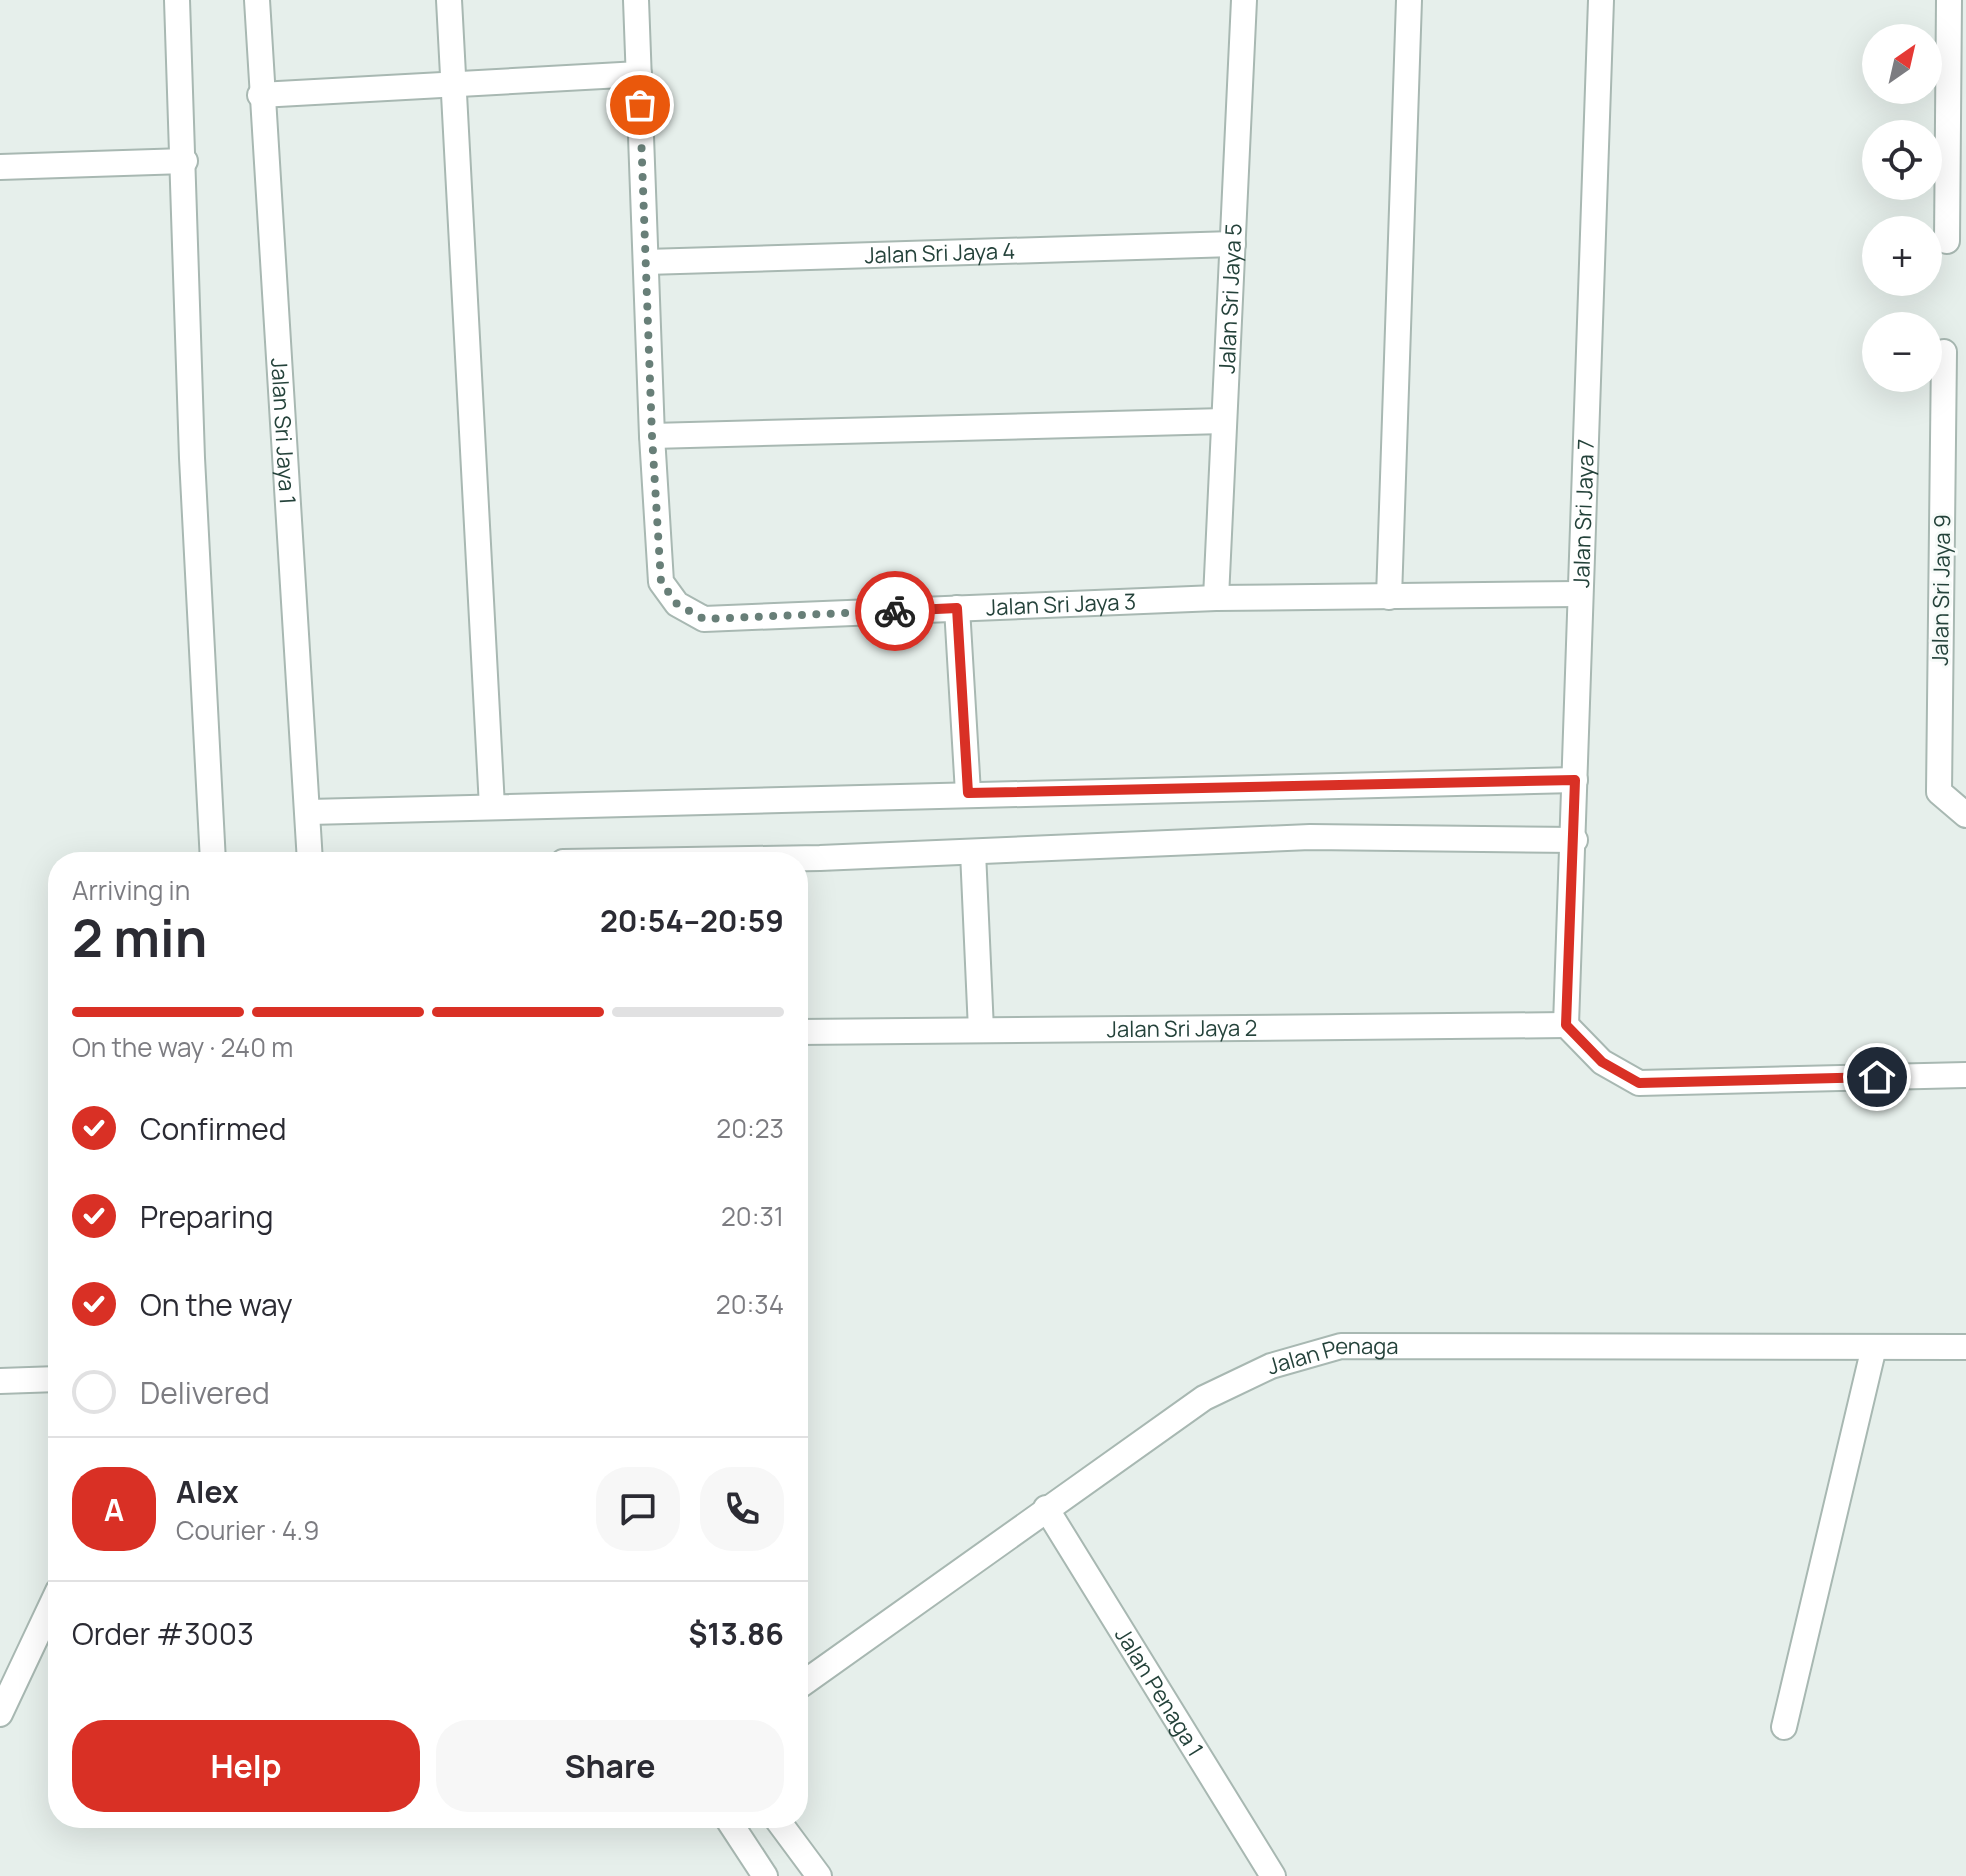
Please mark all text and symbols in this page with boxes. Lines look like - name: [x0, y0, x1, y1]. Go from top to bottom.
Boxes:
- north arrow: [1862, 24, 1942, 104]
- map controls: [1862, 24, 1942, 392]
- pin: [606, 71, 674, 139]
- icon: bag: [618, 83, 662, 127]
- button: locate: [1862, 120, 1942, 200]
- button: +: [1862, 216, 1942, 296]
- street label: Jalan Sri Jaya 5: [1212, 222, 1249, 374]
- street label: Jalan Sri Jaya 4: [864, 236, 1016, 270]
- button: −: [1862, 312, 1942, 392]
- street label: Jalan Sri Jaya 1: [264, 357, 303, 505]
- street label: Jalan Sri Jaya 7: [1566, 438, 1601, 588]
- street label: Jalan Sri Jaya 9: [1925, 514, 1957, 666]
- courier: [855, 571, 935, 651]
- street label: Jalan Sri Jaya 3: [985, 586, 1137, 622]
- icon: bike: [873, 589, 917, 633]
- text: Arriving in: [72, 872, 190, 908]
- text: 20:54–20:59: [600, 900, 784, 941]
- text: 2 min: [72, 902, 207, 973]
- street label: Jalan Sri Jaya 2: [1107, 1013, 1257, 1044]
- text: On the way · 240 m: [72, 1029, 293, 1065]
- pin: [1843, 1043, 1911, 1111]
- icon: home: [1855, 1055, 1899, 1099]
- icon: check: [72, 1106, 116, 1150]
- text: Confirmed: [140, 1108, 287, 1149]
- text: 20:23: [716, 1110, 784, 1146]
- icon: check: [72, 1194, 116, 1238]
- text: Preparing: [140, 1196, 274, 1237]
- text: 20:31: [721, 1198, 784, 1234]
- icon: check: [72, 1282, 116, 1326]
- text: On the way: [140, 1284, 293, 1325]
- text: 20:34: [716, 1286, 784, 1322]
- street label: Jalan Penaga: [1264, 1331, 1398, 1381]
- text: Delivered: [140, 1372, 270, 1413]
- button: chat: [596, 1467, 680, 1551]
- button: phone: [700, 1467, 784, 1551]
- text: Alex: [176, 1471, 239, 1512]
- text: A: [104, 1489, 124, 1530]
- text: Courier · 4.9: [176, 1512, 319, 1548]
- text: Order #3003: [72, 1613, 254, 1654]
- text: $13.86: [688, 1613, 784, 1654]
- street label: Jalan Penaga 1: [1108, 1622, 1211, 1762]
- button: Help: [72, 1720, 420, 1812]
- button: Share: [436, 1720, 784, 1812]

